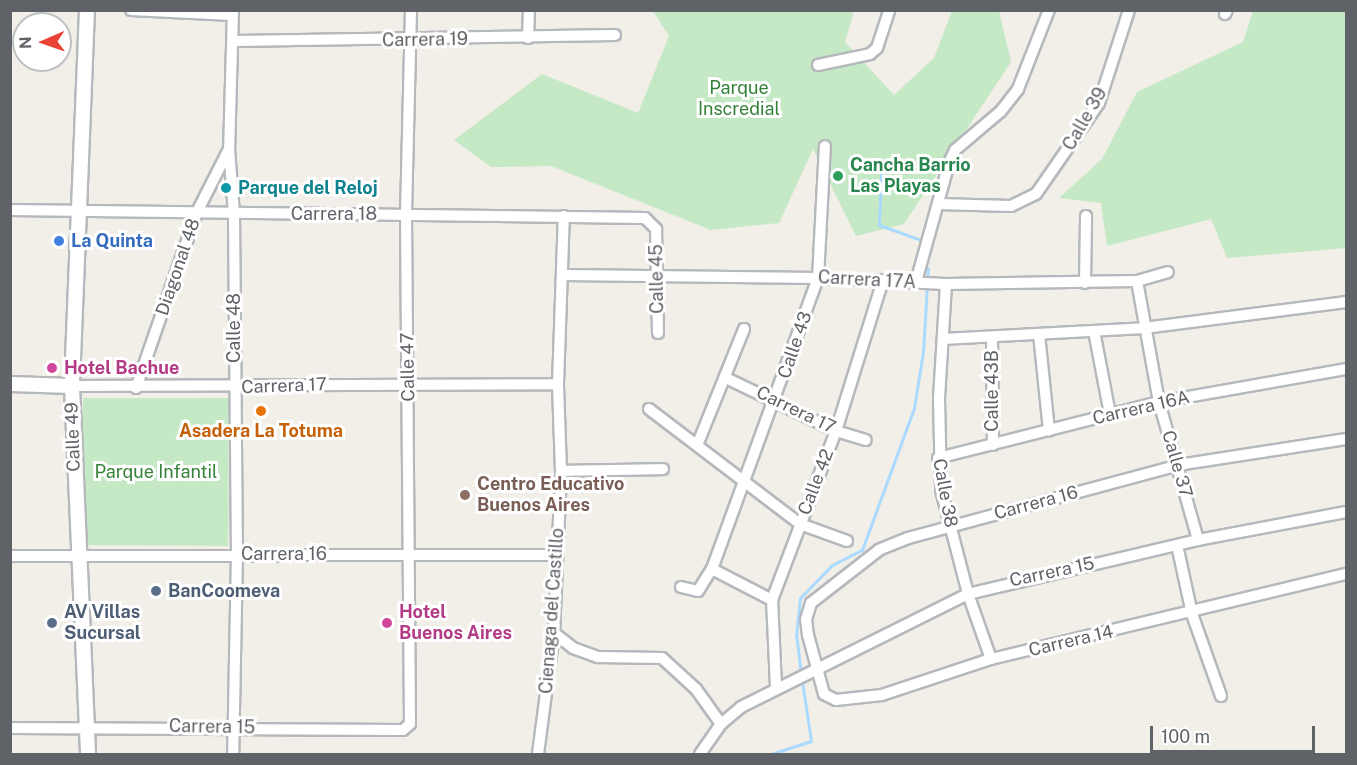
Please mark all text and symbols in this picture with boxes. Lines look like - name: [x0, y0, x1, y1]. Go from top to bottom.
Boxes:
- north arrow: [12, 12, 72, 72]
- street label: Carrera 19: [382, 28, 468, 52]
- text: N: [16, 36, 35, 49]
- park label: Parque Inscredial: [698, 78, 780, 121]
- street label: Calle 39: [1058, 84, 1112, 154]
- place label: Cancha Barrio Las Playas: [850, 155, 971, 198]
- marker: Cancha Barrio Las Playas: [831, 169, 845, 183]
- place label: Parque del Reloj: [238, 177, 378, 199]
- marker: Parque del Reloj: [219, 181, 233, 195]
- street label: Carrera 18: [291, 203, 377, 225]
- street label: Diagonal 48: [151, 216, 205, 318]
- place label: La Quinta: [71, 230, 153, 252]
- marker: La Quinta: [52, 234, 66, 248]
- street label: Calle 45: [646, 244, 668, 314]
- street label: Carrera 17A: [817, 267, 917, 293]
- street label: Calle 48: [223, 293, 245, 363]
- street label: Calle 43: [773, 309, 817, 381]
- street label: Calle 47: [397, 332, 419, 402]
- street label: Calle 43B: [981, 350, 1003, 432]
- place label: Hotel Bachue: [64, 357, 179, 379]
- marker: Hotel Bachue: [45, 361, 59, 375]
- street label: Carrera 17: [241, 374, 327, 398]
- street label: Carrera 17: [753, 382, 839, 438]
- street label: Carrera 16A: [1090, 386, 1192, 430]
- street label: Calle 49: [61, 402, 85, 472]
- marker: Asadera La Totuma: [254, 404, 268, 418]
- place label: Asadera La Totuma: [179, 420, 343, 442]
- street label: Calle 37: [1157, 428, 1197, 500]
- street label: Calle 42: [794, 446, 838, 518]
- street label: Calle 38: [928, 457, 962, 529]
- park label: Parque Infantil: [94, 461, 218, 483]
- place label: Centro Educativo Buenos Aires: [477, 474, 624, 516]
- street label: Carrera 16: [992, 481, 1080, 525]
- marker: Centro Educativo Buenos Aires: [458, 488, 472, 502]
- street label: Cienaga del Castillo: [535, 527, 569, 695]
- street label: Carrera 16: [241, 543, 327, 565]
- street label: Carrera 15: [1008, 552, 1096, 592]
- place label: BanCoomeva: [168, 580, 280, 602]
- marker: BanCoomeva: [149, 584, 163, 598]
- place label: AV Villas Sucursal: [64, 602, 141, 644]
- place label: Hotel Buenos Aires: [399, 602, 512, 644]
- marker: AV Villas Sucursal: [45, 616, 59, 630]
- marker: Hotel Buenos Aires: [380, 616, 394, 630]
- street label: Carrera 14: [1027, 621, 1115, 661]
- scale bar: [1153, 714, 1318, 752]
- street label: Carrera 15: [169, 715, 255, 739]
- text: 100 m: [1161, 726, 1210, 747]

